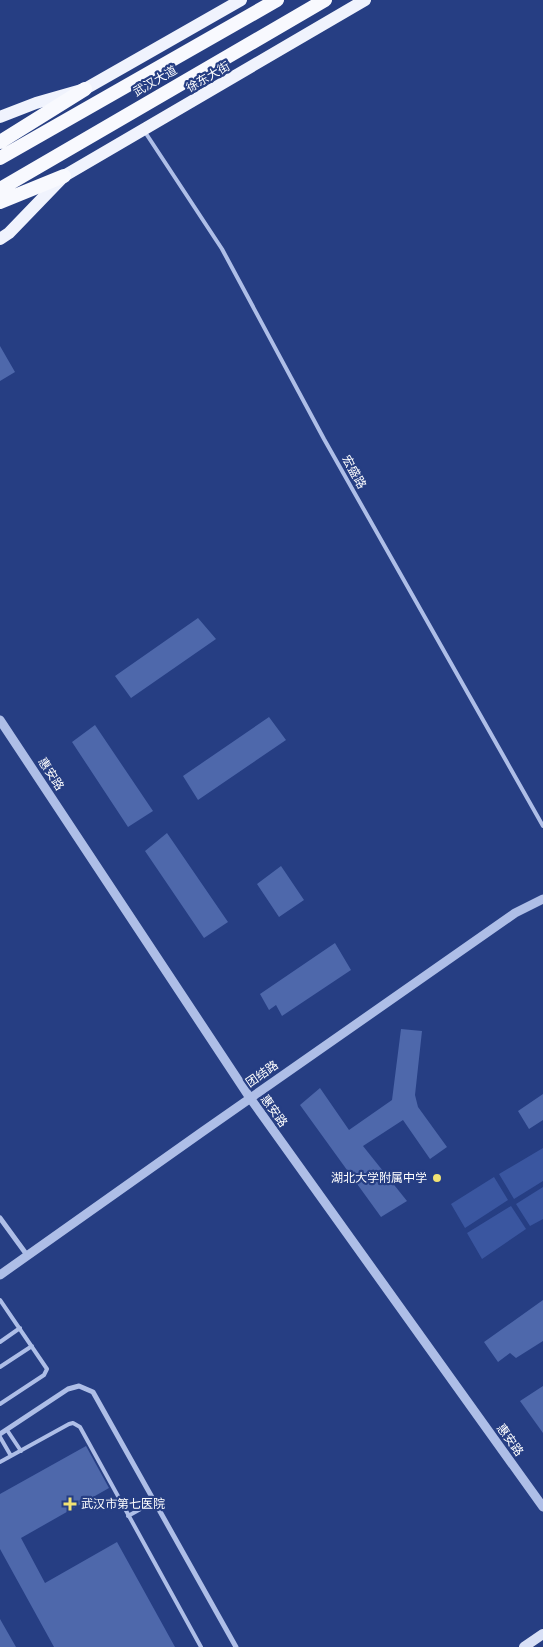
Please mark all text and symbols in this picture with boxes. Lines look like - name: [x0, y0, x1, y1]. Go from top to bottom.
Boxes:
- street label: 徐东大街: [183, 58, 232, 95]
- street label: 武汉大道: [130, 62, 179, 99]
- street label: 宏盛路: [339, 452, 370, 491]
- street label: 惠安路: [35, 755, 68, 793]
- street label: 团结路: [243, 1057, 281, 1090]
- street label: 惠安路: [258, 1092, 291, 1130]
- place label: 湖北大学附属中学: [331, 1170, 427, 1185]
- marker: 湖北大学附属中学: [431, 1172, 443, 1184]
- street label: 惠安路: [494, 1421, 527, 1459]
- place label: 武汉市第七医院: [81, 1496, 165, 1511]
- marker: 武汉市第七医院: [63, 1497, 77, 1511]

